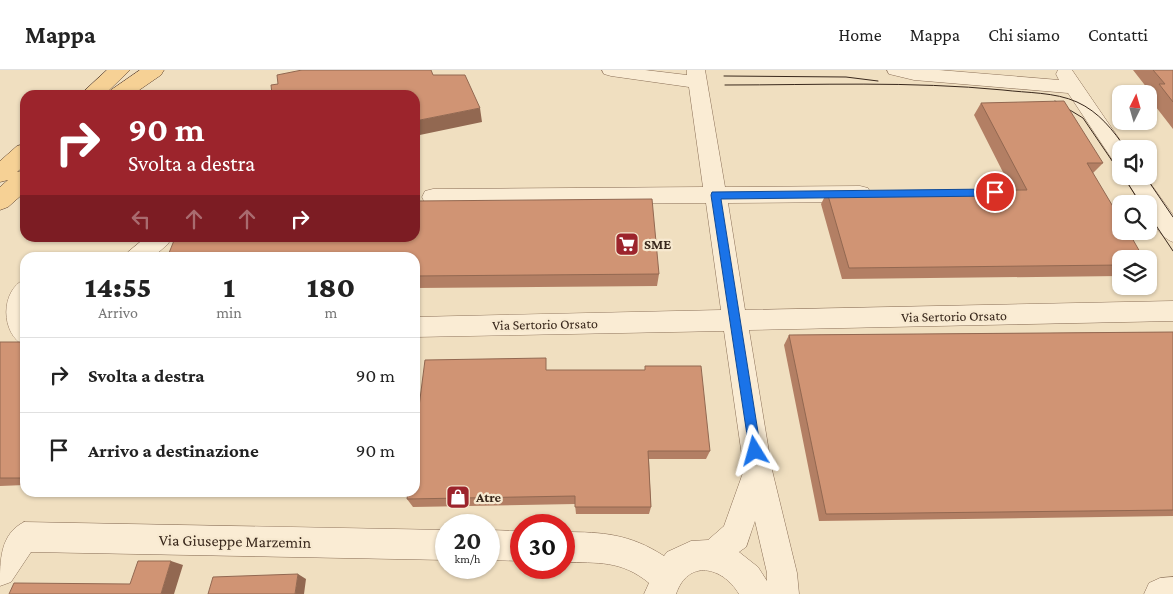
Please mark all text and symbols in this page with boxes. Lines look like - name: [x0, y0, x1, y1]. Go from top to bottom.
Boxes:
- text: Mappa: [25, 21, 96, 48]
- text: Home: [839, 25, 882, 45]
- text: Mappa: [910, 25, 960, 45]
- text: Chi siamo: [988, 25, 1060, 45]
- text: Contatti: [1088, 25, 1148, 45]
- north arrow: [1112, 85, 1158, 130]
- map controls: [1112, 85, 1157, 295]
- icon: right: [45, 110, 110, 175]
- text: 90 m: [128, 110, 205, 149]
- button: sound: [1112, 140, 1157, 185]
- text: Svolta a destra: [128, 151, 255, 176]
- pin: [974, 171, 1016, 213]
- icon: arrive: [981, 178, 1009, 206]
- button: search: [1112, 195, 1157, 240]
- icon: left: [127, 205, 155, 233]
- icon: ahead: [180, 205, 208, 233]
- icon: ahead: [233, 205, 261, 233]
- icon: right: [286, 205, 314, 233]
- supermarket icon: SME: [614, 231, 640, 257]
- place label: SME: [644, 236, 671, 252]
- button: layers: [1112, 250, 1157, 295]
- text: 14:55: [85, 270, 151, 303]
- text: 1: [223, 270, 235, 303]
- text: 180: [307, 270, 355, 303]
- text: Arrivo: [98, 304, 138, 321]
- text: min: [216, 304, 242, 321]
- text: m: [325, 304, 337, 321]
- street label: Via Sertorio Orsato: [901, 307, 1007, 325]
- street label: Via Sertorio Orsato: [492, 315, 598, 333]
- icon: right: [45, 361, 73, 389]
- text: Svolta a destra: [88, 365, 204, 386]
- text: 90 m: [356, 365, 395, 386]
- position arrow: [728, 424, 780, 476]
- icon: arrive: [45, 436, 73, 464]
- text: Arrivo a destinazione: [88, 440, 259, 461]
- text: 90 m: [356, 440, 395, 461]
- shop icon: Atre: [445, 484, 471, 510]
- place label: Atre: [475, 489, 501, 505]
- speed limit sign: 30: [510, 514, 575, 579]
- text: 20: [454, 527, 481, 554]
- street label: Via Giuseppe Marzemin: [159, 531, 312, 552]
- text: km/h: [455, 552, 480, 566]

